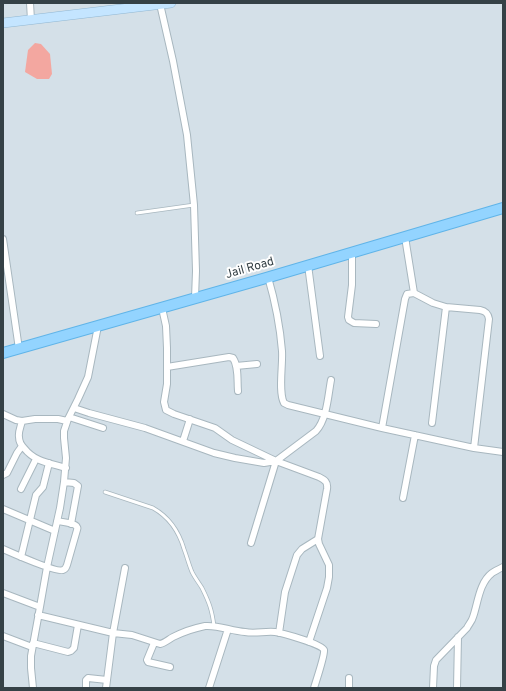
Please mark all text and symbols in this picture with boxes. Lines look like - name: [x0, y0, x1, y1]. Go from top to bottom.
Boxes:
- street label: Jail Road: [224, 255, 276, 283]

